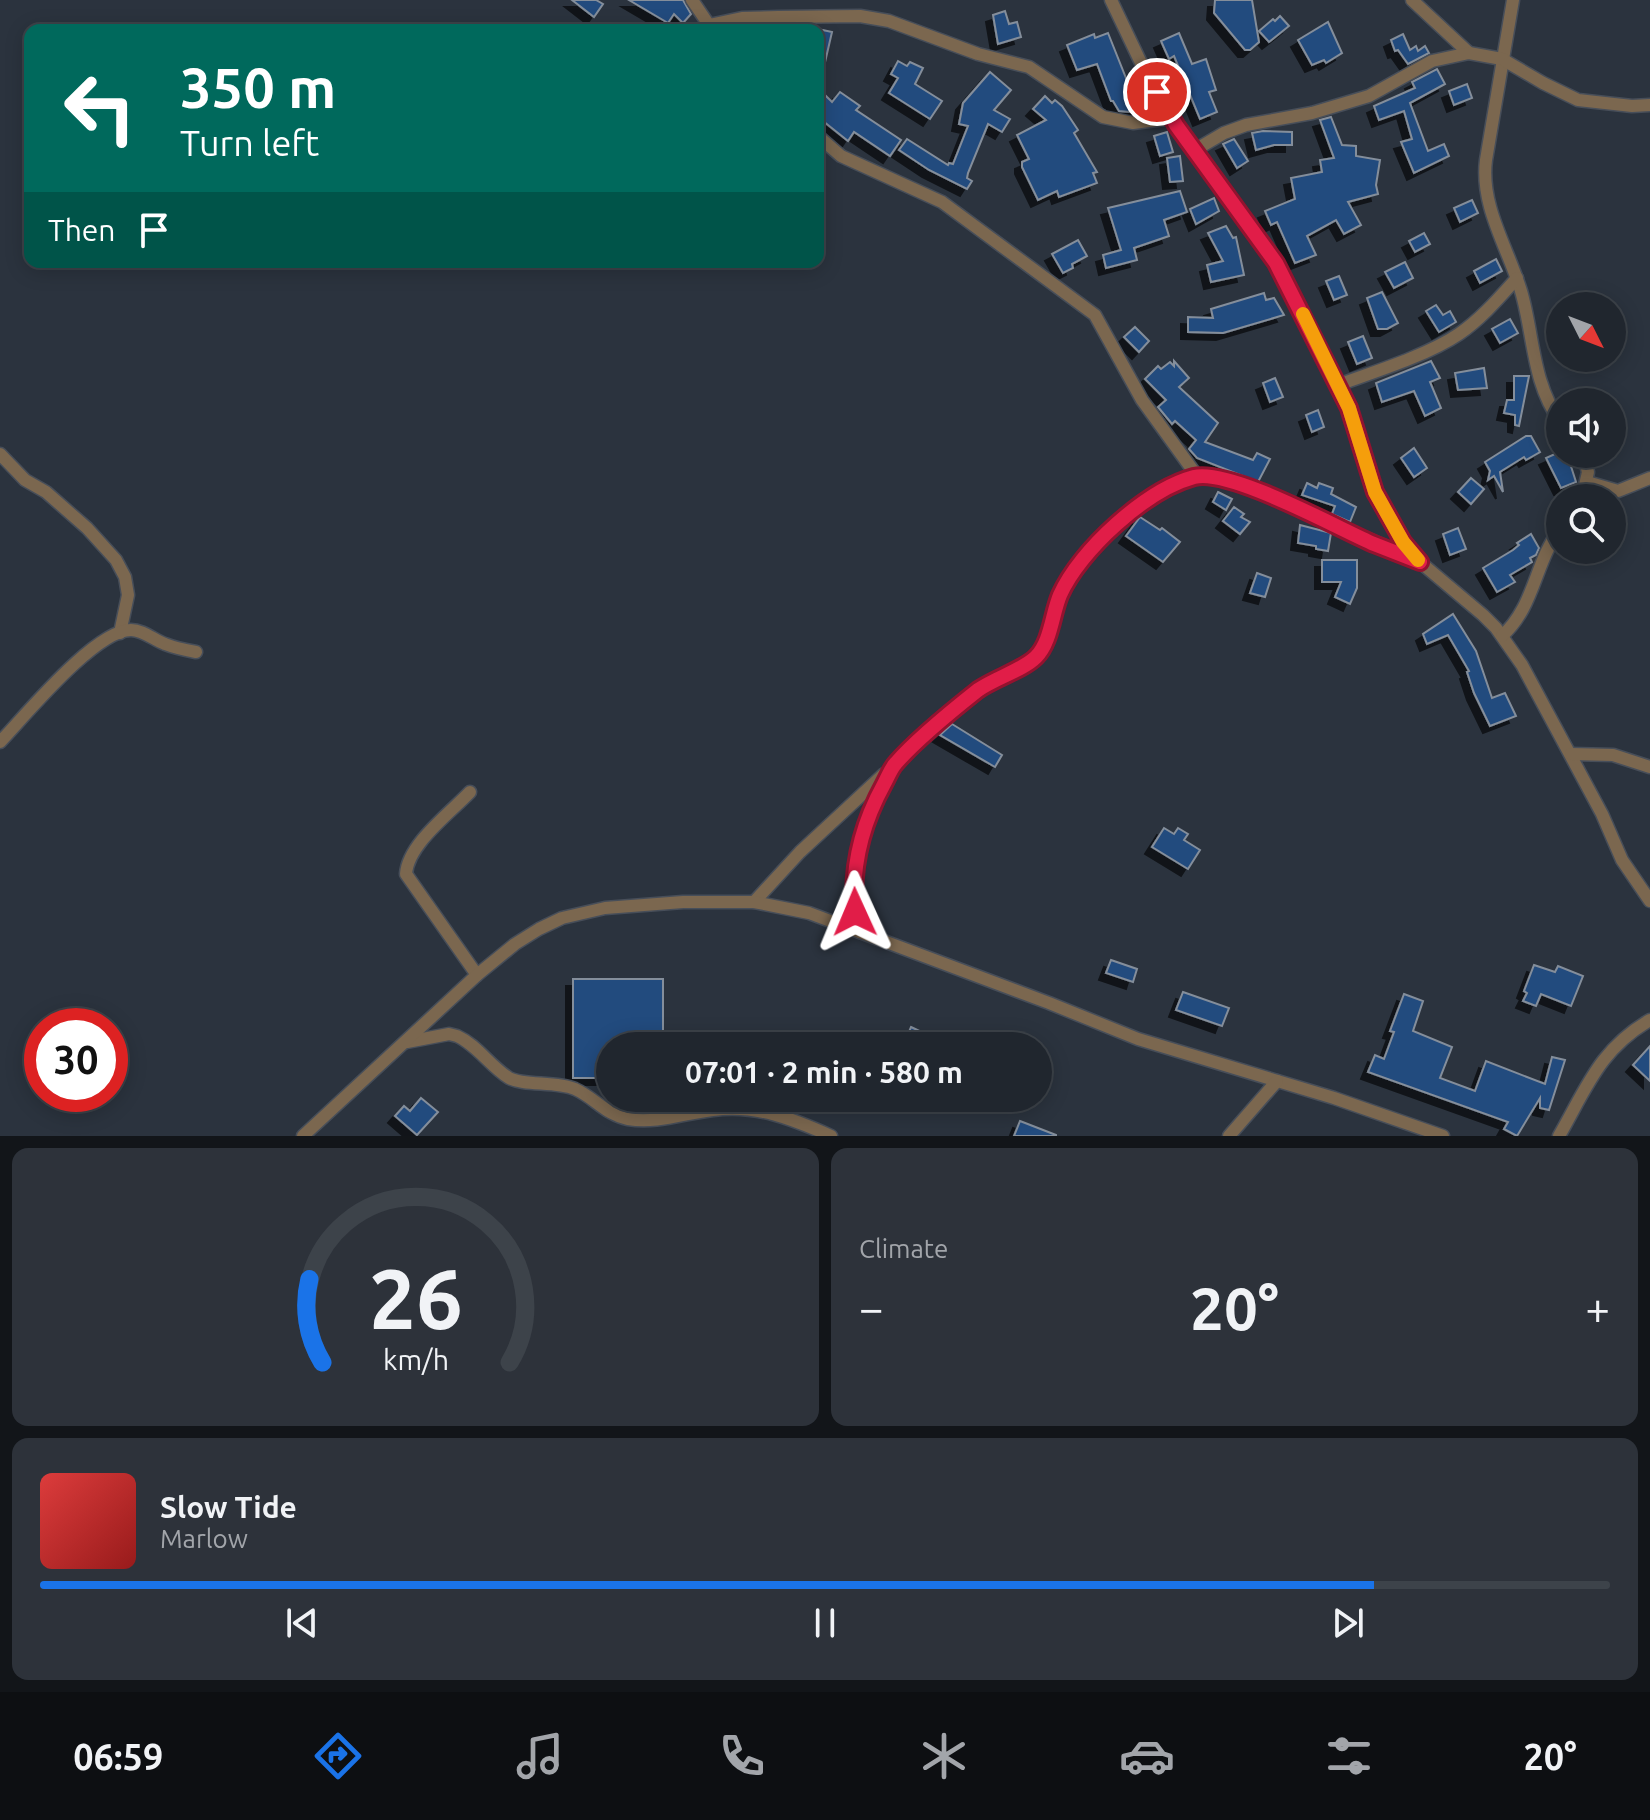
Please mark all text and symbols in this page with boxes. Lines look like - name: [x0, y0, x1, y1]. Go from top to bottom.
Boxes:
- icon: left: [48, 56, 152, 160]
- text: 350 m: [180, 56, 336, 119]
- pin: [1123, 58, 1191, 126]
- icon: arrive: [1135, 70, 1179, 114]
- text: Turn left: [180, 122, 319, 163]
- icon: arrive: [132, 208, 176, 252]
- text: Then: [48, 213, 116, 247]
- north arrow: [1546, 292, 1626, 372]
- map controls: [1546, 292, 1626, 564]
- button: sound: [1546, 388, 1626, 468]
- button: search: [1546, 484, 1626, 564]
- position arrow: [813, 870, 897, 954]
- speed limit sign: 30: [24, 1008, 128, 1112]
- text: 07:01 · 2 min · 580 m: [685, 1055, 963, 1089]
- text: Climate: [859, 1234, 948, 1263]
- text: 26: [369, 1251, 462, 1345]
- text: 20°: [1190, 1274, 1279, 1341]
- text: −: [859, 1283, 884, 1332]
- text: +: [1585, 1283, 1610, 1332]
- text: km/h: [383, 1343, 449, 1375]
- text: Slow Tide: [160, 1490, 297, 1524]
- text: Marlow: [160, 1524, 248, 1553]
- icon: previous: [280, 1601, 324, 1645]
- icon: pause: [803, 1601, 847, 1645]
- icon: next: [1326, 1601, 1370, 1645]
- icon: directions: [310, 1728, 366, 1784]
- icon: music: [512, 1728, 568, 1784]
- icon: phone: [714, 1728, 770, 1784]
- icon: climate: [916, 1728, 972, 1784]
- icon: car: [1119, 1728, 1175, 1784]
- icon: filters: [1321, 1728, 1377, 1784]
- text: 06:59: [73, 1736, 163, 1777]
- text: 20°: [1523, 1736, 1577, 1777]

